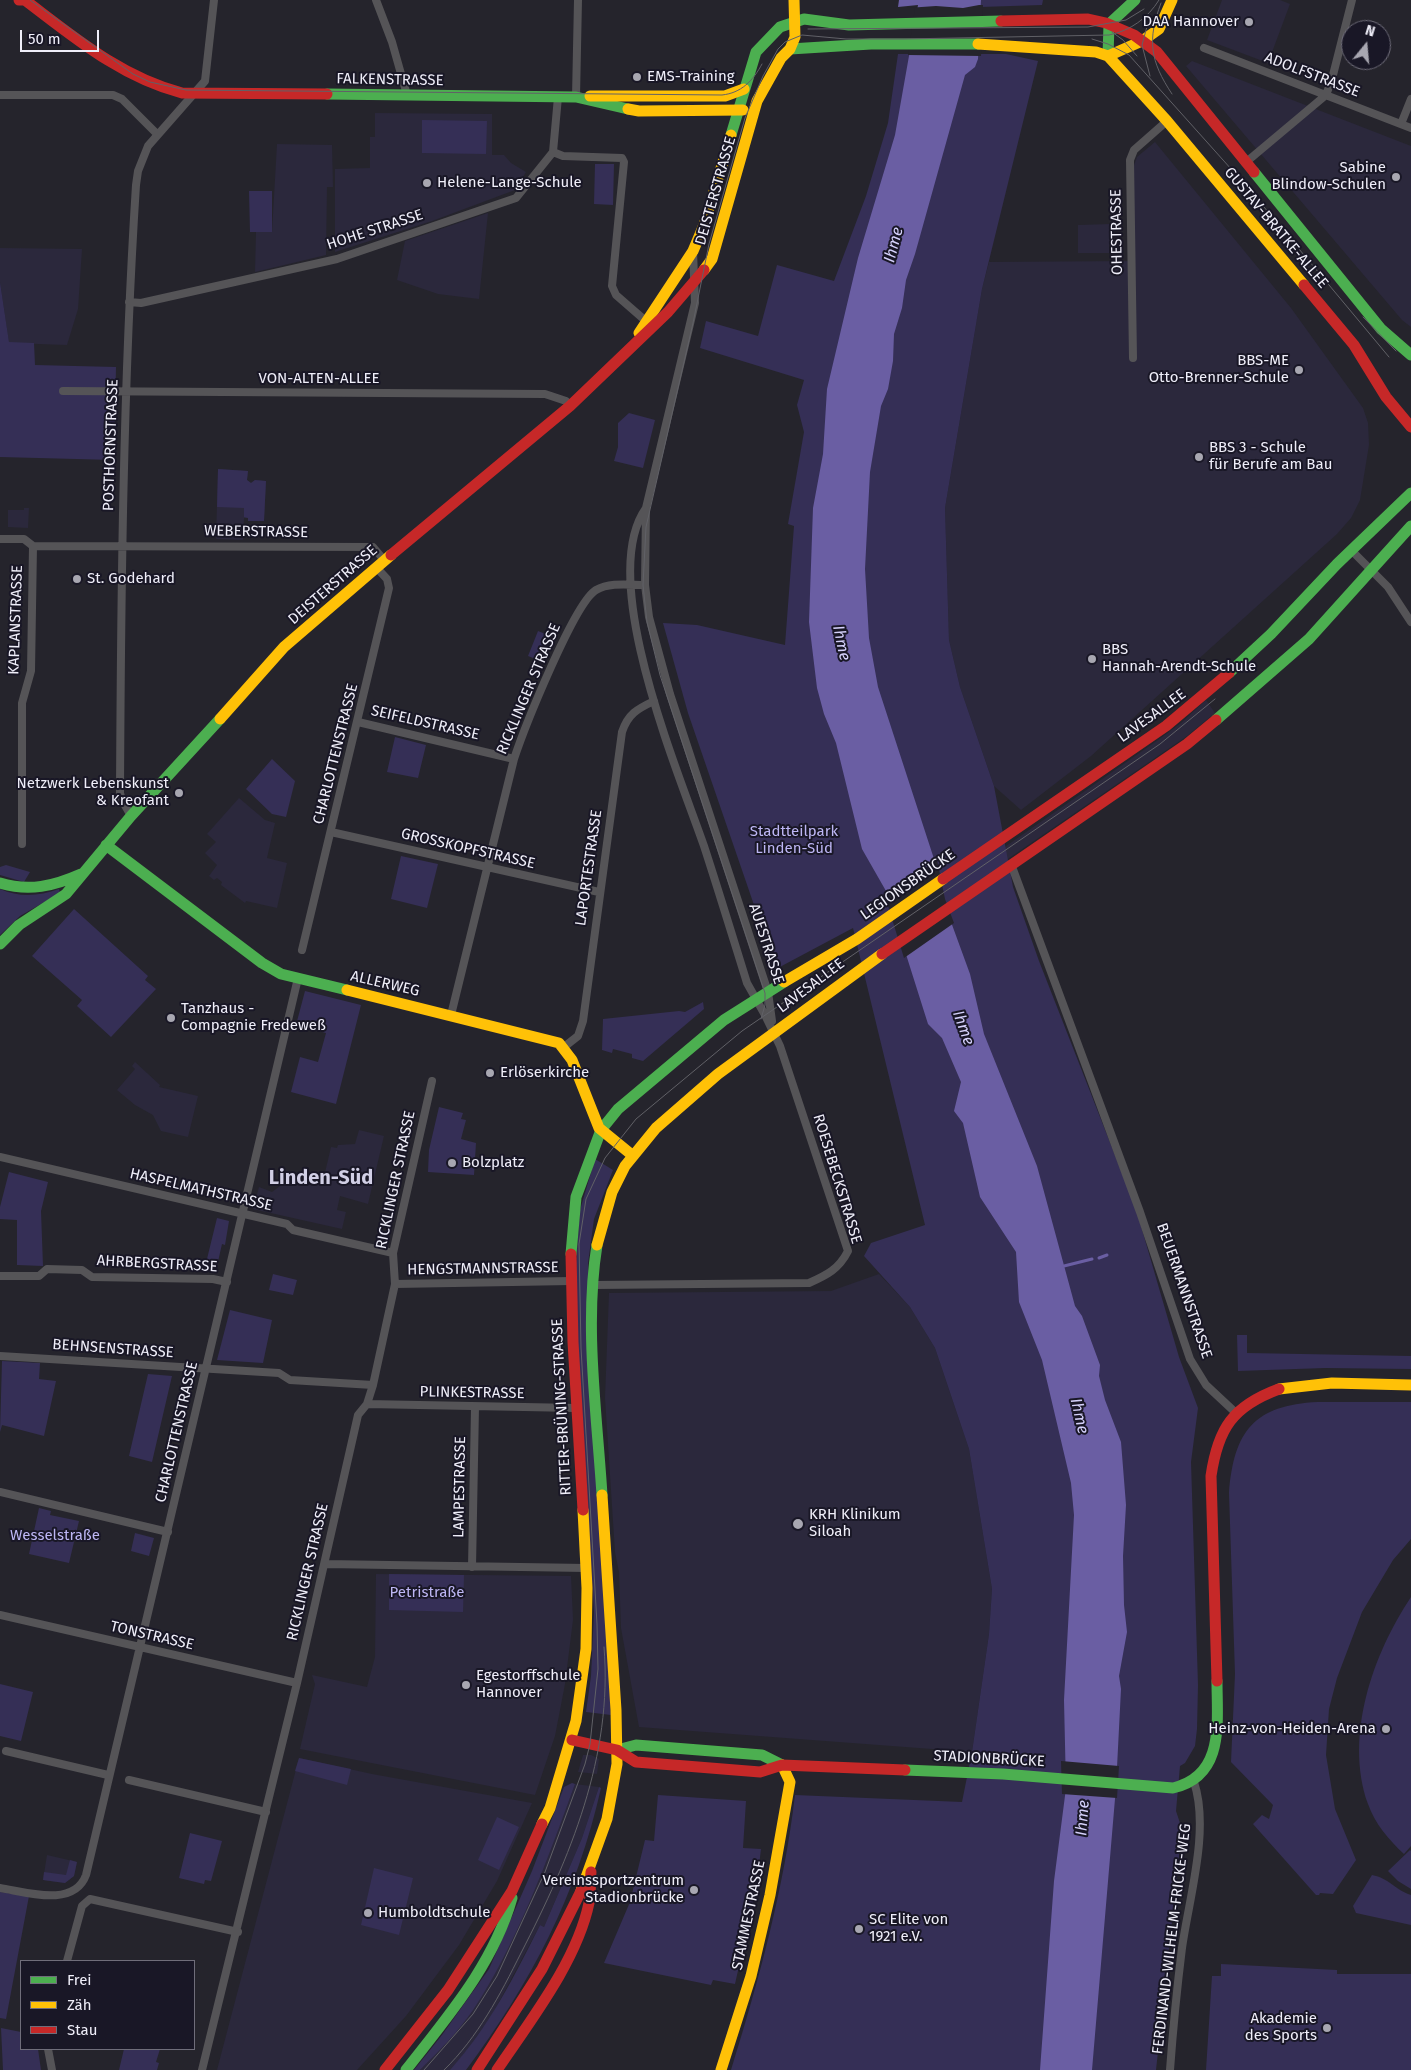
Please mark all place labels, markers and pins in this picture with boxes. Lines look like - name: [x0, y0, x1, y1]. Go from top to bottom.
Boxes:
- place label: DAA Hannover: [1142, 13, 1239, 31]
- marker: DAA Hannover: [1243, 16, 1255, 28]
- place label: EMS-Training: [647, 68, 735, 86]
- marker: EMS-Training: [631, 71, 643, 83]
- place label: Sabine Blindow-Schulen: [1271, 159, 1386, 194]
- marker: Sabine Blindow-Schulen: [1390, 171, 1402, 183]
- place label: Helene-Lange-Schule: [437, 174, 582, 192]
- marker: Helene-Lange-Schule: [421, 177, 433, 189]
- place label: BBS-ME Otto-Brenner-Schule: [1149, 352, 1289, 387]
- marker: BBS-ME Otto-Brenner-Schule: [1293, 364, 1305, 376]
- place label: BBS 3 - Schule für Berufe am Bau: [1209, 439, 1332, 474]
- marker: BBS 3 - Schule für Berufe am Bau: [1193, 451, 1205, 463]
- place label: St. Godehard: [87, 570, 175, 588]
- marker: St. Godehard: [71, 573, 83, 585]
- place label: BBS Hannah-Arendt-Schule: [1102, 641, 1256, 676]
- marker: BBS Hannah-Arendt-Schule: [1086, 653, 1098, 665]
- place label: Netzwerk Lebenskunst & Kreofant: [17, 775, 169, 810]
- marker: Netzwerk Lebenskunst & Kreofant: [173, 787, 185, 799]
- place label: Tanzhaus - Compagnie Fredeweß: [181, 1000, 326, 1035]
- marker: Tanzhaus - Compagnie Fredeweß: [165, 1012, 177, 1024]
- place label: Erlöserkirche: [500, 1064, 589, 1082]
- marker: Erlöserkirche: [484, 1067, 496, 1079]
- place label: Bolzplatz: [462, 1154, 524, 1172]
- marker: Bolzplatz: [446, 1157, 458, 1169]
- place label: KRH Klinikum Siloah: [809, 1506, 901, 1541]
- marker: KRH Klinikum Siloah: [791, 1517, 805, 1531]
- place label: Egestorffschule Hannover: [476, 1667, 580, 1702]
- marker: Egestorffschule Hannover: [460, 1679, 472, 1691]
- place label: Heinz-von-Heiden-Arena: [1208, 1720, 1376, 1738]
- marker: Heinz-von-Heiden-Arena: [1380, 1723, 1392, 1735]
- place label: Vereinssportzentrum Stadionbrücke: [542, 1872, 684, 1907]
- marker: Vereinssportzentrum Stadionbrücke: [688, 1884, 700, 1896]
- place label: Humboldtschule: [378, 1904, 490, 1922]
- marker: Humboldtschule: [362, 1907, 374, 1919]
- place label: SC Elite von 1921 e.V.: [869, 1911, 948, 1946]
- marker: SC Elite von 1921 e.V.: [853, 1923, 865, 1935]
- place label: Akademie des Sports: [1245, 2010, 1317, 2045]
- marker: Akademie des Sports: [1321, 2022, 1333, 2034]

